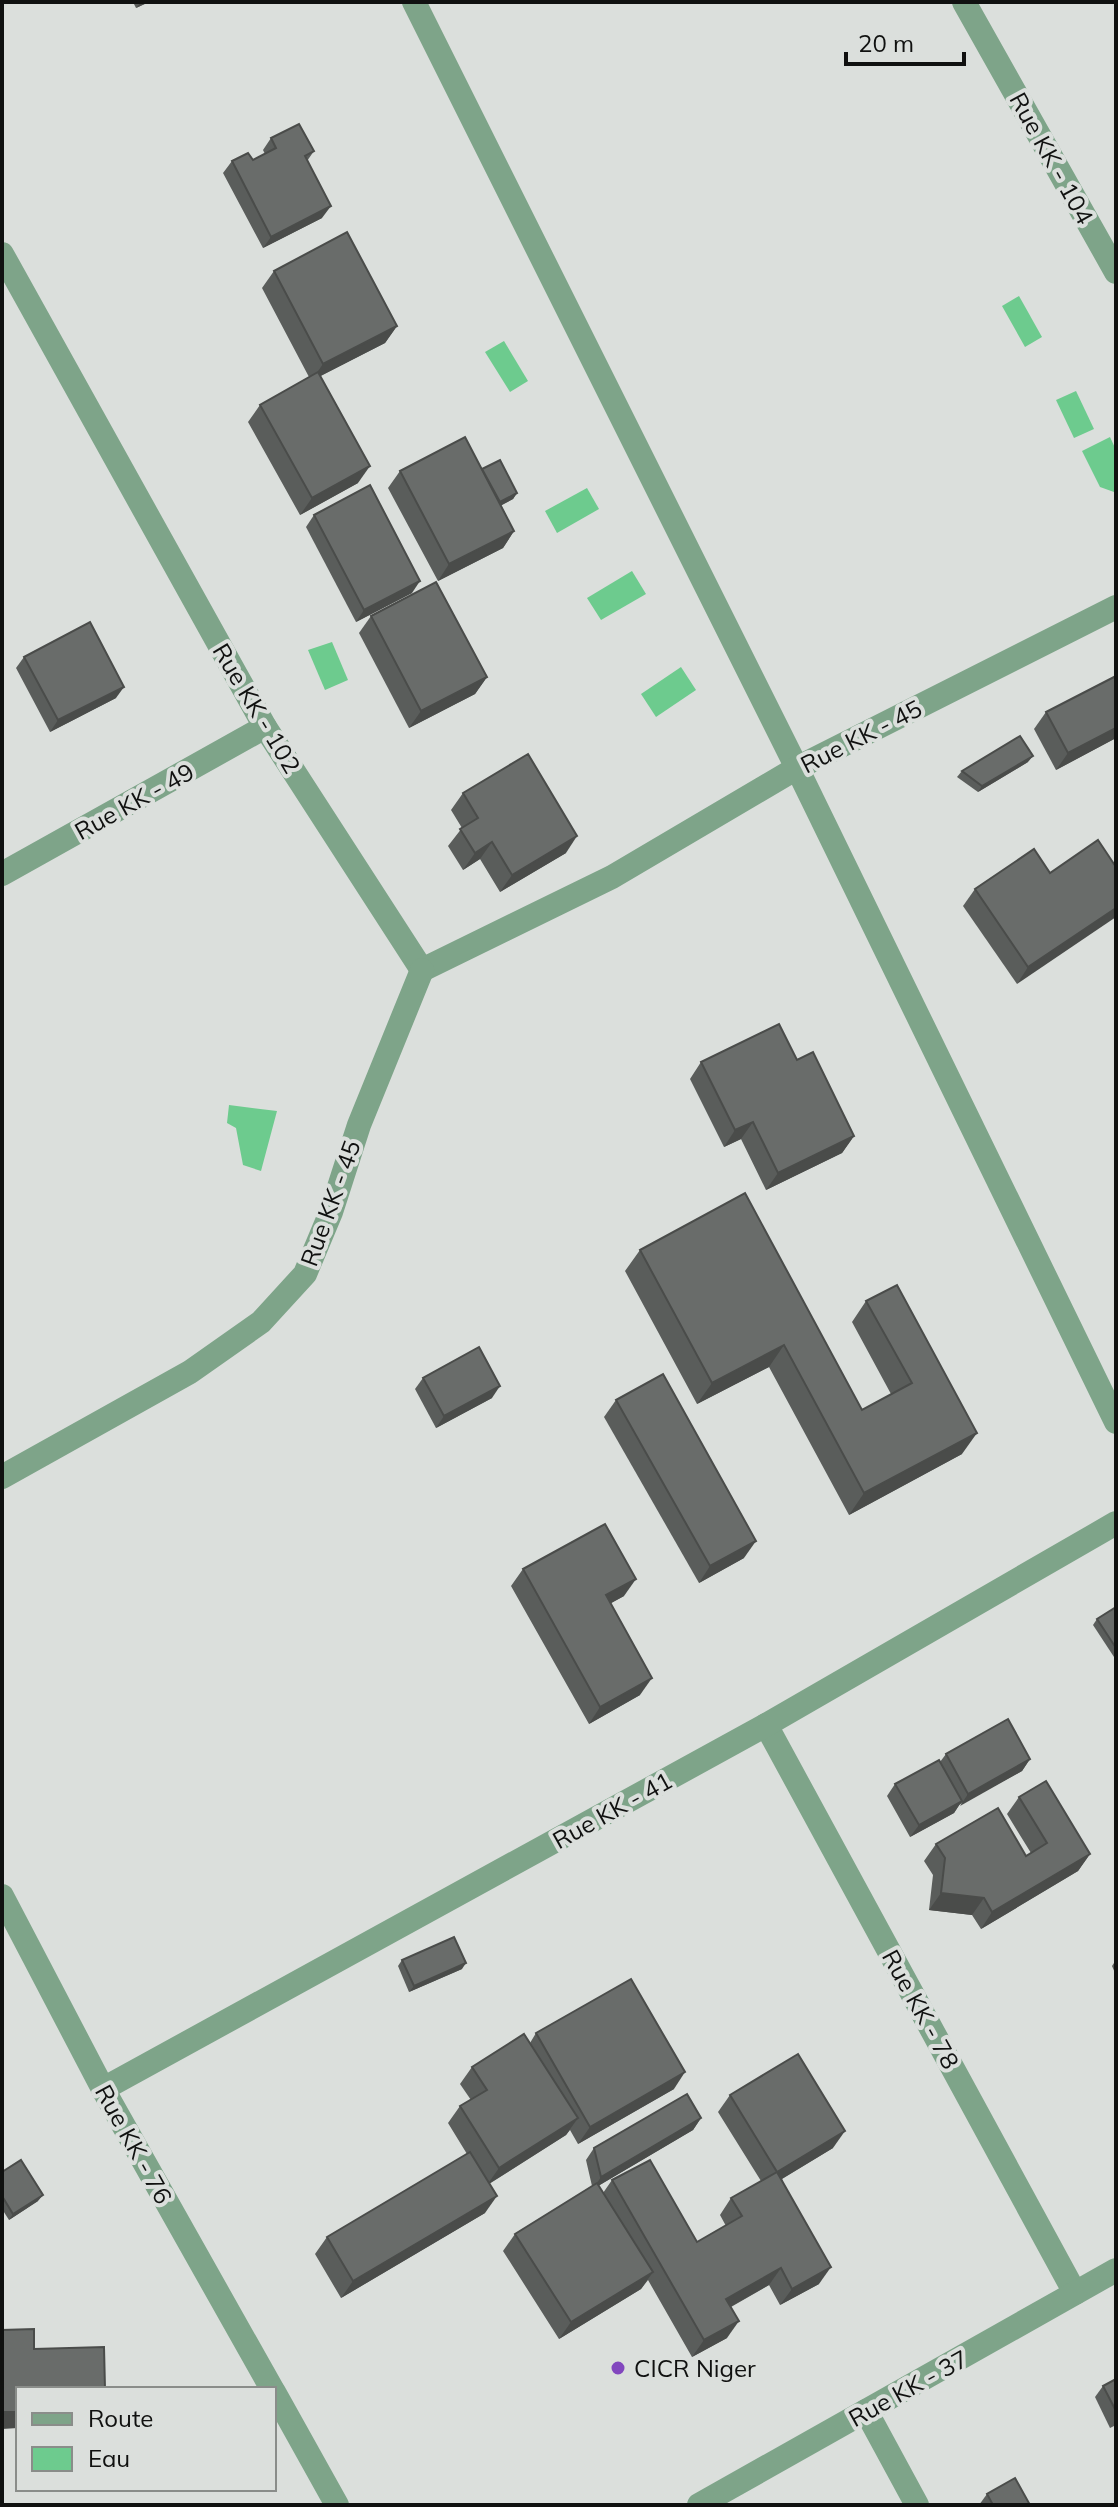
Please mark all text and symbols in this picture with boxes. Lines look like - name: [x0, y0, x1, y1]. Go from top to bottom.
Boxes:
- scale bar: [846, 16, 964, 66]
- text: 20 m: [858, 28, 914, 58]
- street label: Rue KK - 104: [1003, 87, 1101, 229]
- street label: Rue KK - 102: [206, 638, 308, 778]
- street label: Rue KK - 45: [795, 693, 927, 779]
- street label: Rue KK - 49: [69, 756, 199, 846]
- street label: Rue KK - 45: [293, 1136, 367, 1270]
- street label: Rue KK - 41: [547, 1765, 677, 1855]
- street label: Rue KK - 78: [876, 1944, 966, 2074]
- street label: Rue KK - 76: [89, 2079, 179, 2209]
- street label: Rue KK - 37: [843, 2343, 973, 2433]
- place label: CICR Niger: [634, 2353, 756, 2383]
- marker: CICR Niger: [609, 2359, 627, 2377]
- legend: [16, 2387, 276, 2491]
- text: Route: [88, 2403, 153, 2433]
- text: Eau: [88, 2443, 130, 2473]

